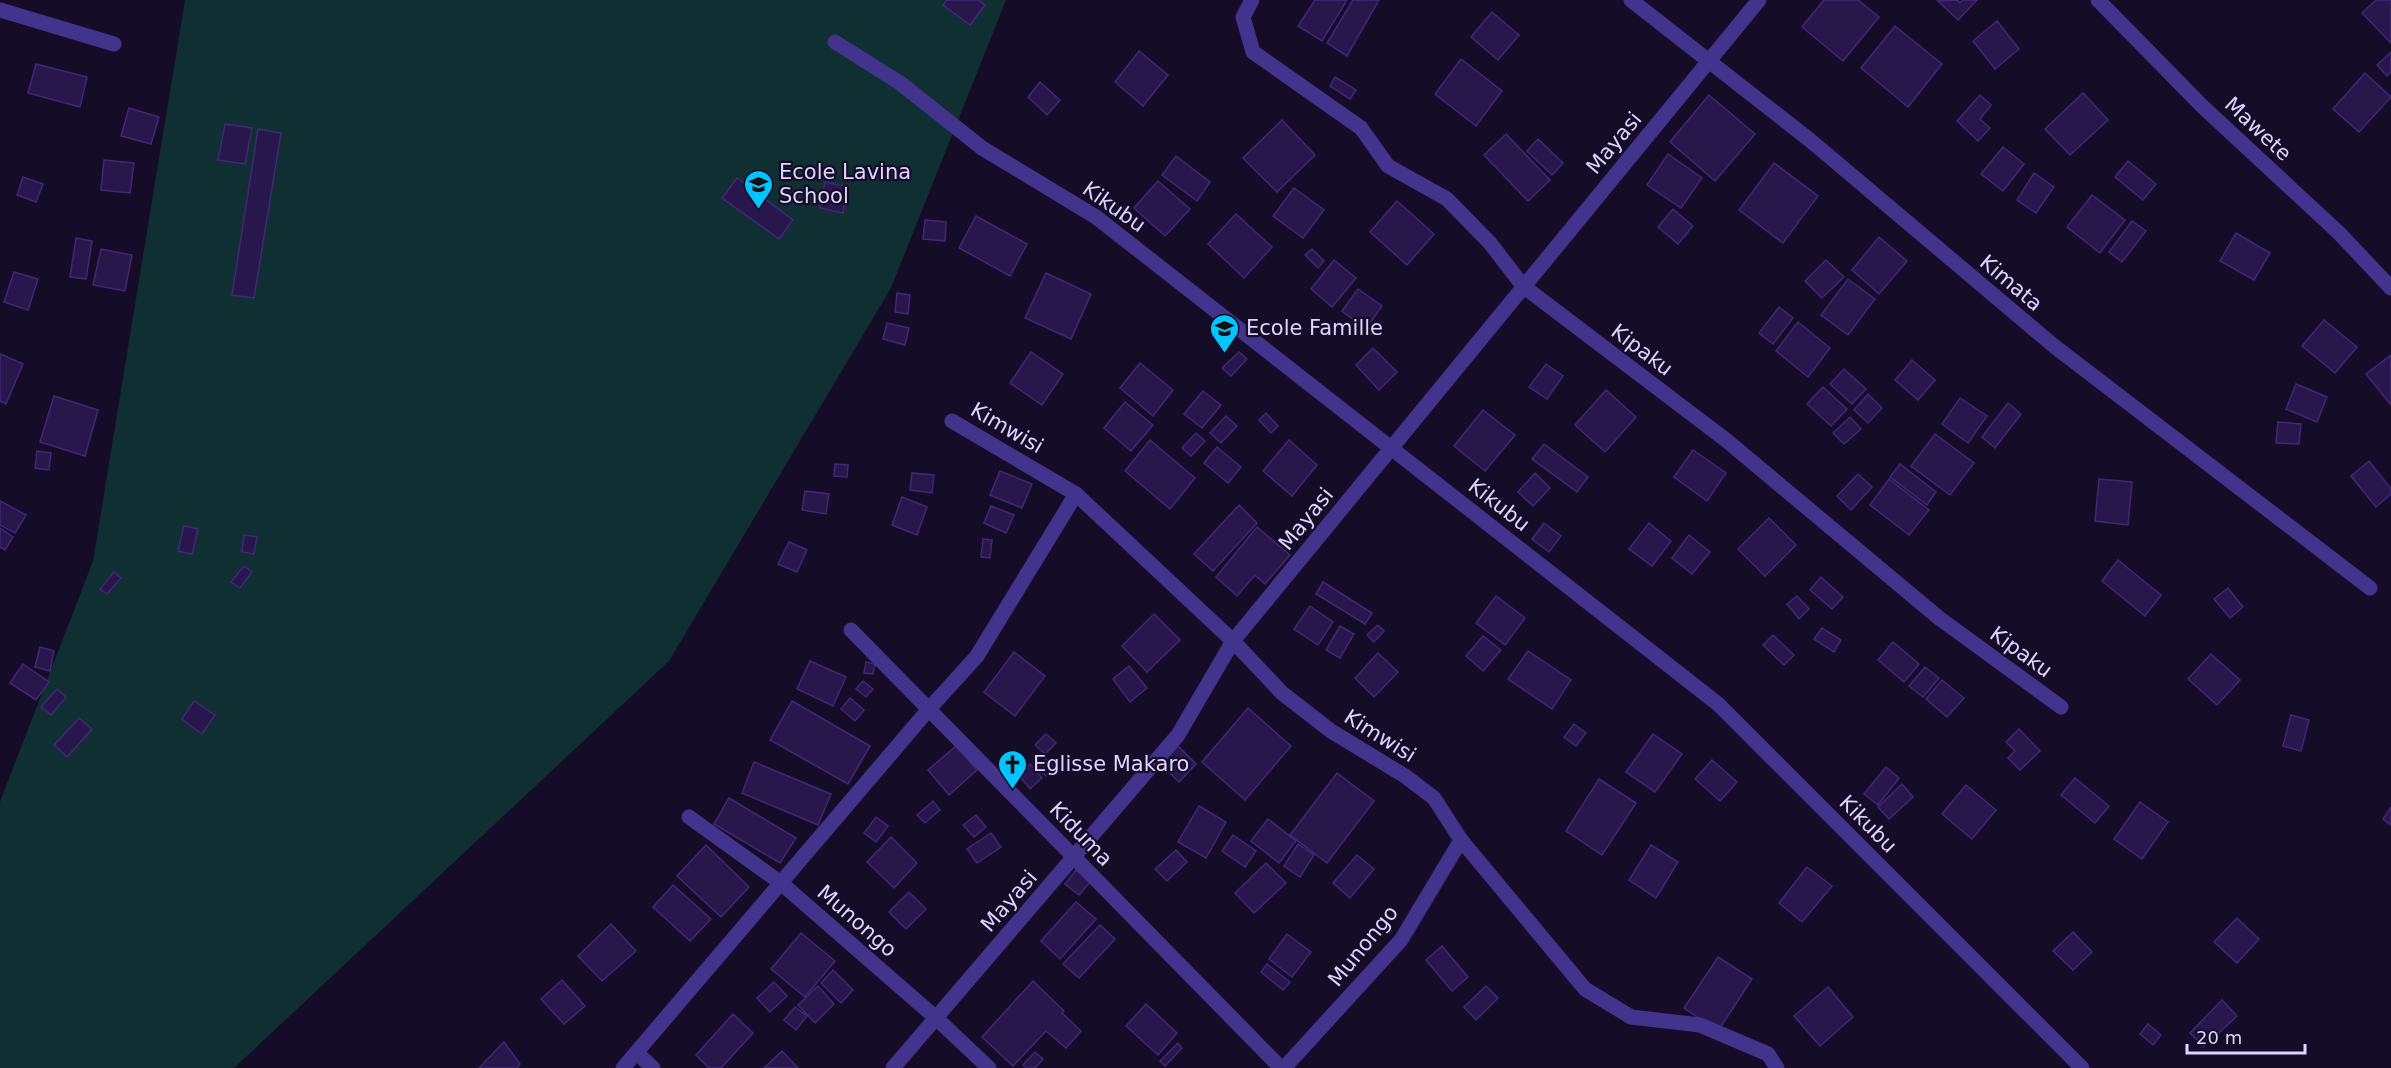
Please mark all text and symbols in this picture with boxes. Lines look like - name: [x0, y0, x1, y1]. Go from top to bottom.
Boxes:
- street label: Mawete: [2220, 92, 2296, 166]
- street label: Mayasi: [1581, 107, 1647, 179]
- place label: Ecole Lavina School: [779, 160, 911, 208]
- school or university icon: Ecole Lavina School: [742, 168, 774, 210]
- street label: Kikubu: [1078, 177, 1150, 237]
- street label: Kimata: [1975, 250, 2047, 316]
- school or university icon: Ecole Famille: [1209, 312, 1241, 354]
- place label: Ecole Famille: [1246, 316, 1383, 340]
- street label: Kipaku: [1607, 319, 1677, 381]
- street label: Kimwisi: [966, 398, 1048, 458]
- street label: Kikubu: [1464, 474, 1534, 536]
- street label: Mayasi: [1274, 483, 1338, 555]
- street label: Kipaku: [1985, 622, 2057, 682]
- street label: Kimwisi: [1340, 705, 1420, 767]
- church icon: Eglisse Makaro: [996, 748, 1028, 790]
- place label: Eglisse Makaro: [1033, 752, 1189, 776]
- street label: Kikubu: [1834, 790, 1902, 858]
- street label: Kiduma: [1045, 797, 1117, 871]
- street label: Mayasi: [976, 866, 1042, 936]
- street label: Munongo: [812, 880, 902, 962]
- street label: Munongo: [1323, 901, 1403, 991]
- scale bar: [2187, 1017, 2306, 1055]
- text: 20 m: [2196, 1027, 2242, 1048]

